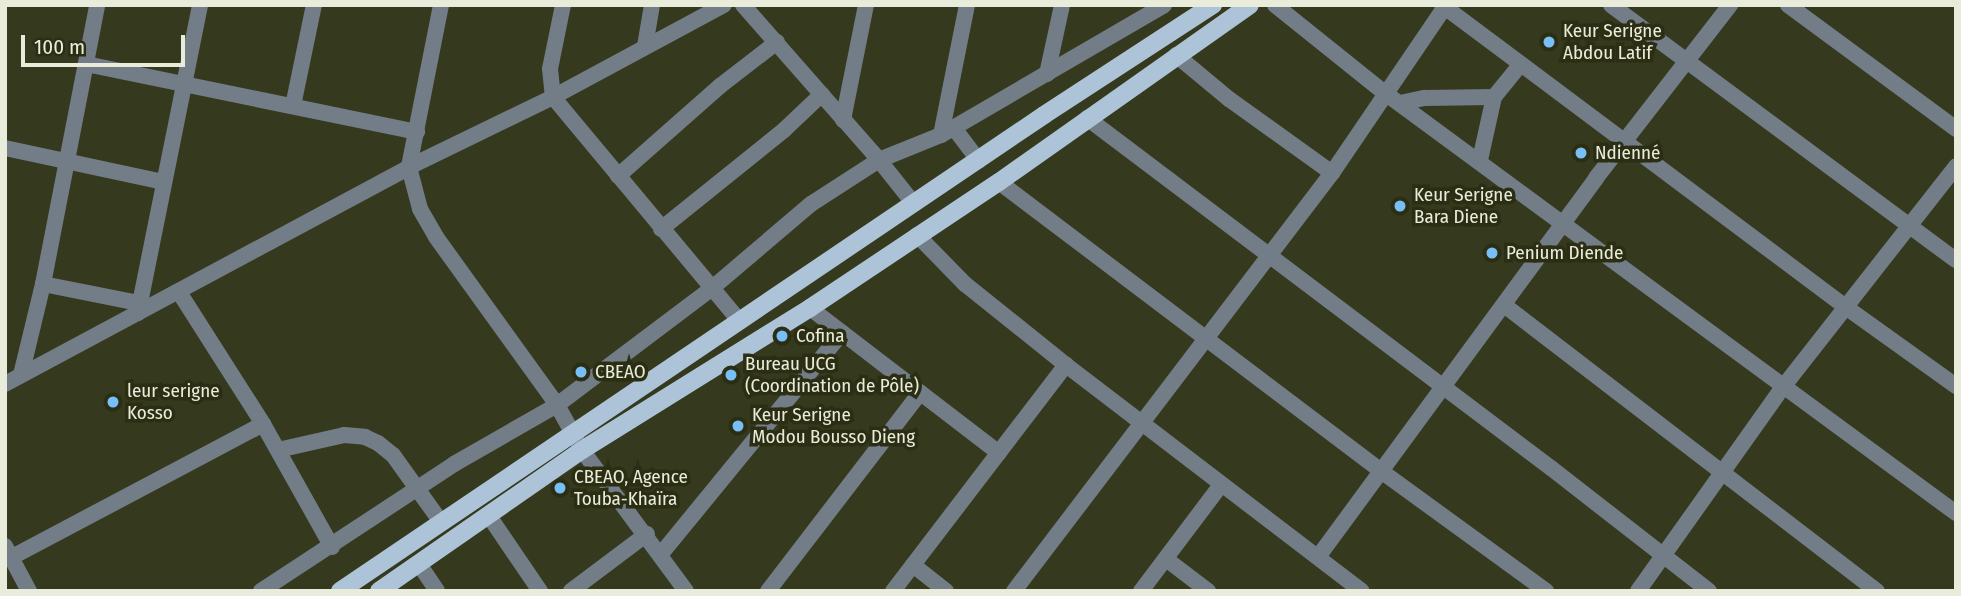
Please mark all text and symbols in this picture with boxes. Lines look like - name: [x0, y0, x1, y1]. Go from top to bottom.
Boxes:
- place label: Keur Serigne Abdou Latif: [1563, 20, 1662, 64]
- scale bar: [24, 21, 189, 65]
- text: 100 m: [34, 34, 85, 60]
- marker: Keur Serigne Abdou Latif: [1541, 34, 1557, 50]
- place label: Ndienné: [1595, 142, 1660, 164]
- marker: Ndienné: [1573, 145, 1589, 161]
- place label: Keur Serigne Bara Diene: [1414, 184, 1513, 228]
- marker: Keur Serigne Bara Diene: [1392, 198, 1408, 214]
- place label: Penium Diende: [1506, 242, 1623, 264]
- marker: Penium Diende: [1484, 245, 1500, 261]
- place label: Cofina: [796, 325, 845, 347]
- marker: Cofina: [774, 328, 790, 344]
- place label: Bureau UCG (Coordination de Pôle): [745, 353, 919, 397]
- place label: CBEAO: [595, 361, 646, 383]
- marker: CBEAO: [573, 364, 589, 380]
- marker: Bureau UCG (Coordination de Pôle): [723, 367, 739, 383]
- place label: leur serigne Kosso: [127, 380, 220, 424]
- marker: leur serigne Kosso: [105, 394, 121, 410]
- place label: Keur Serigne Modou Bousso Dieng: [752, 404, 915, 448]
- marker: Keur Serigne Modou Bousso Dieng: [730, 418, 746, 434]
- place label: CBEAO, Agence Touba-Khaïra: [574, 466, 688, 510]
- marker: CBEAO, Agence Touba-Khaïra: [552, 480, 568, 496]

